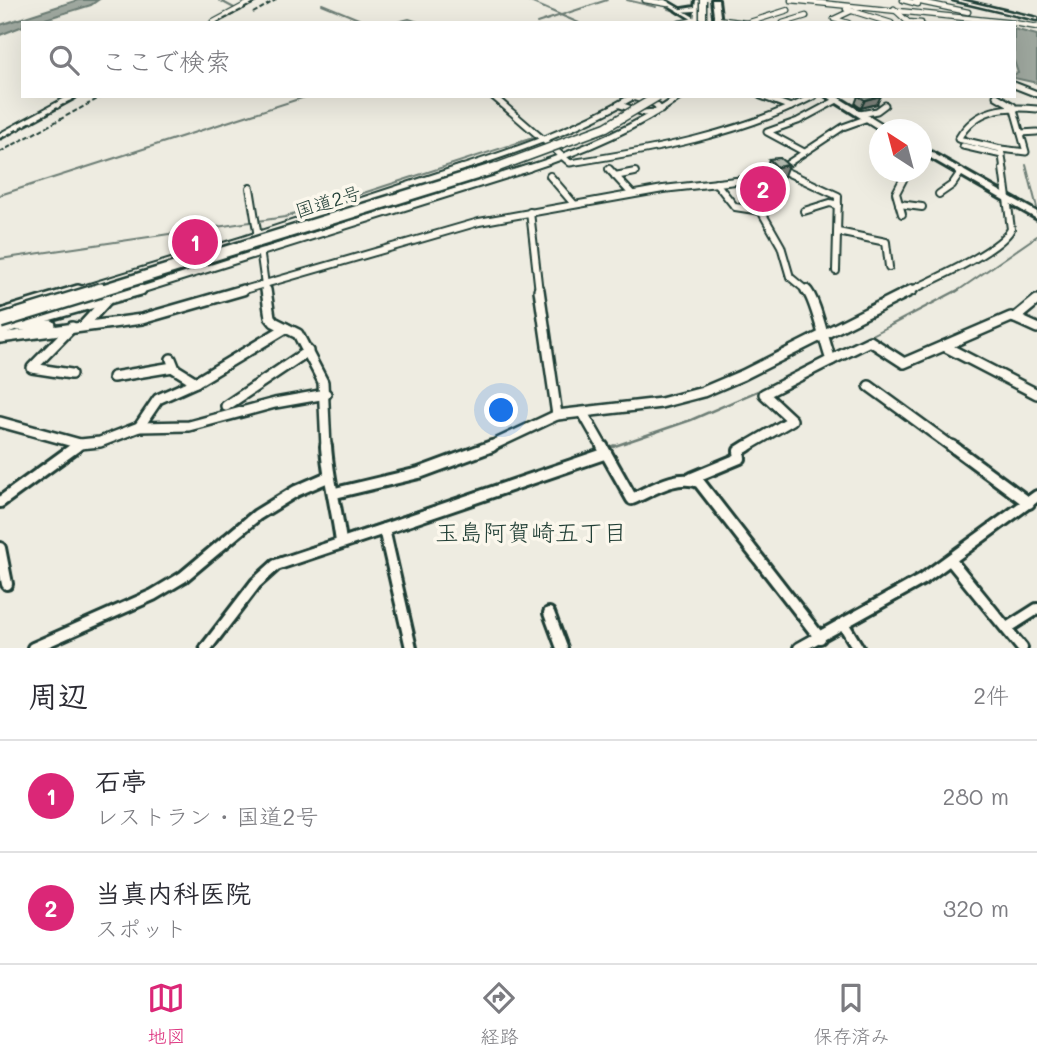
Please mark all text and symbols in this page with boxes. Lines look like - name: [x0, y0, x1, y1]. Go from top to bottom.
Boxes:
- search box: [21, 21, 1016, 98]
- icon: search: [45, 41, 83, 79]
- text: ここで検索: [101, 44, 231, 78]
- north arrow: [869, 119, 932, 182]
- pin: 2: [740, 163, 786, 215]
- street label: 国道2号: [292, 179, 364, 223]
- pin: 1: [172, 216, 218, 268]
- your location: [484, 393, 518, 427]
- district label: 玉島阿賀崎五丁目: [435, 516, 627, 547]
- text: 周辺: [28, 675, 88, 715]
- text: 2件: [973, 680, 1009, 710]
- text: 石亭: [95, 764, 147, 798]
- text: 1: [46, 781, 56, 811]
- text: 280 m: [942, 781, 1009, 811]
- text: レストラン · 国道2号: [95, 801, 318, 831]
- text: 当真内科医院: [95, 876, 251, 910]
- text: 2: [45, 893, 57, 923]
- text: 320 m: [943, 893, 1009, 923]
- text: スポット: [95, 913, 187, 943]
- tab: 地図: [147, 979, 186, 1048]
- tab: 経路: [480, 979, 519, 1048]
- tab: 保存済み: [813, 979, 890, 1048]

